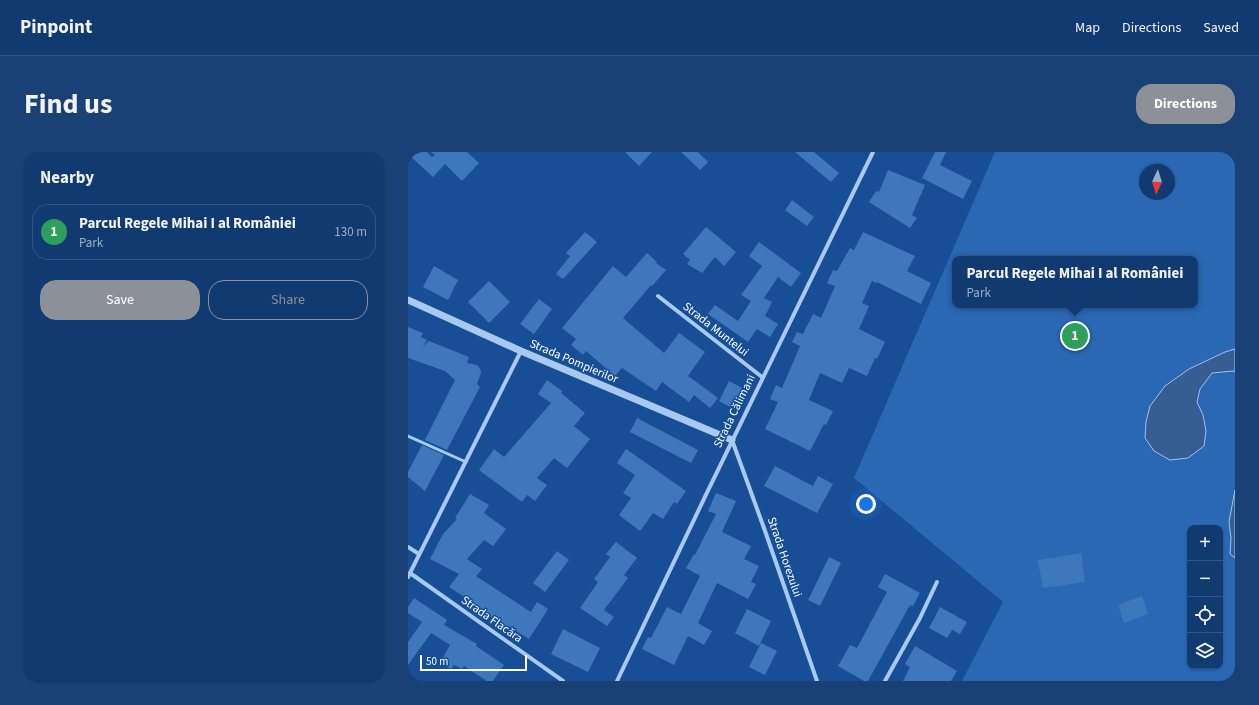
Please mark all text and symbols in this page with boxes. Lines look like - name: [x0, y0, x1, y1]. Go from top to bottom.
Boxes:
- text: Pinpoint: [20, 14, 92, 41]
- text: Map: [1075, 18, 1100, 38]
- text: Directions: [1122, 18, 1181, 38]
- text: Saved: [1203, 18, 1239, 38]
- text: Find us: [24, 84, 112, 124]
- button: Directions: [1136, 84, 1235, 124]
- north arrow: [1139, 164, 1175, 200]
- text: Nearby: [40, 166, 94, 190]
- text: Parcul Regele Mihai I al României: [79, 213, 296, 234]
- text: 1: [51, 223, 57, 241]
- text: 130 m: [334, 223, 367, 241]
- text: Park: [79, 234, 103, 252]
- popup: [952, 256, 1198, 308]
- text: Parcul Regele Mihai I al României: [967, 263, 1183, 284]
- button: Save: [40, 280, 200, 320]
- button: Share: [208, 280, 368, 320]
- text: Park: [967, 284, 991, 302]
- street label: Strada Muntelui: [679, 298, 752, 361]
- pin: 1: [1062, 321, 1088, 351]
- street label: Strada Pompierilor: [527, 335, 621, 388]
- street label: Strada Călimani: [709, 372, 760, 451]
- your location: [856, 494, 876, 514]
- street label: Strada Horezului: [763, 515, 806, 599]
- map controls: [1187, 525, 1223, 669]
- button: +: [1187, 525, 1223, 561]
- button: −: [1187, 561, 1223, 597]
- street label: Strada Flacăra: [458, 592, 526, 647]
- button: locate: [1187, 597, 1223, 633]
- button: layers: [1187, 633, 1223, 669]
- scale bar: [420, 653, 527, 672]
- text: 50 m: [426, 654, 448, 669]

